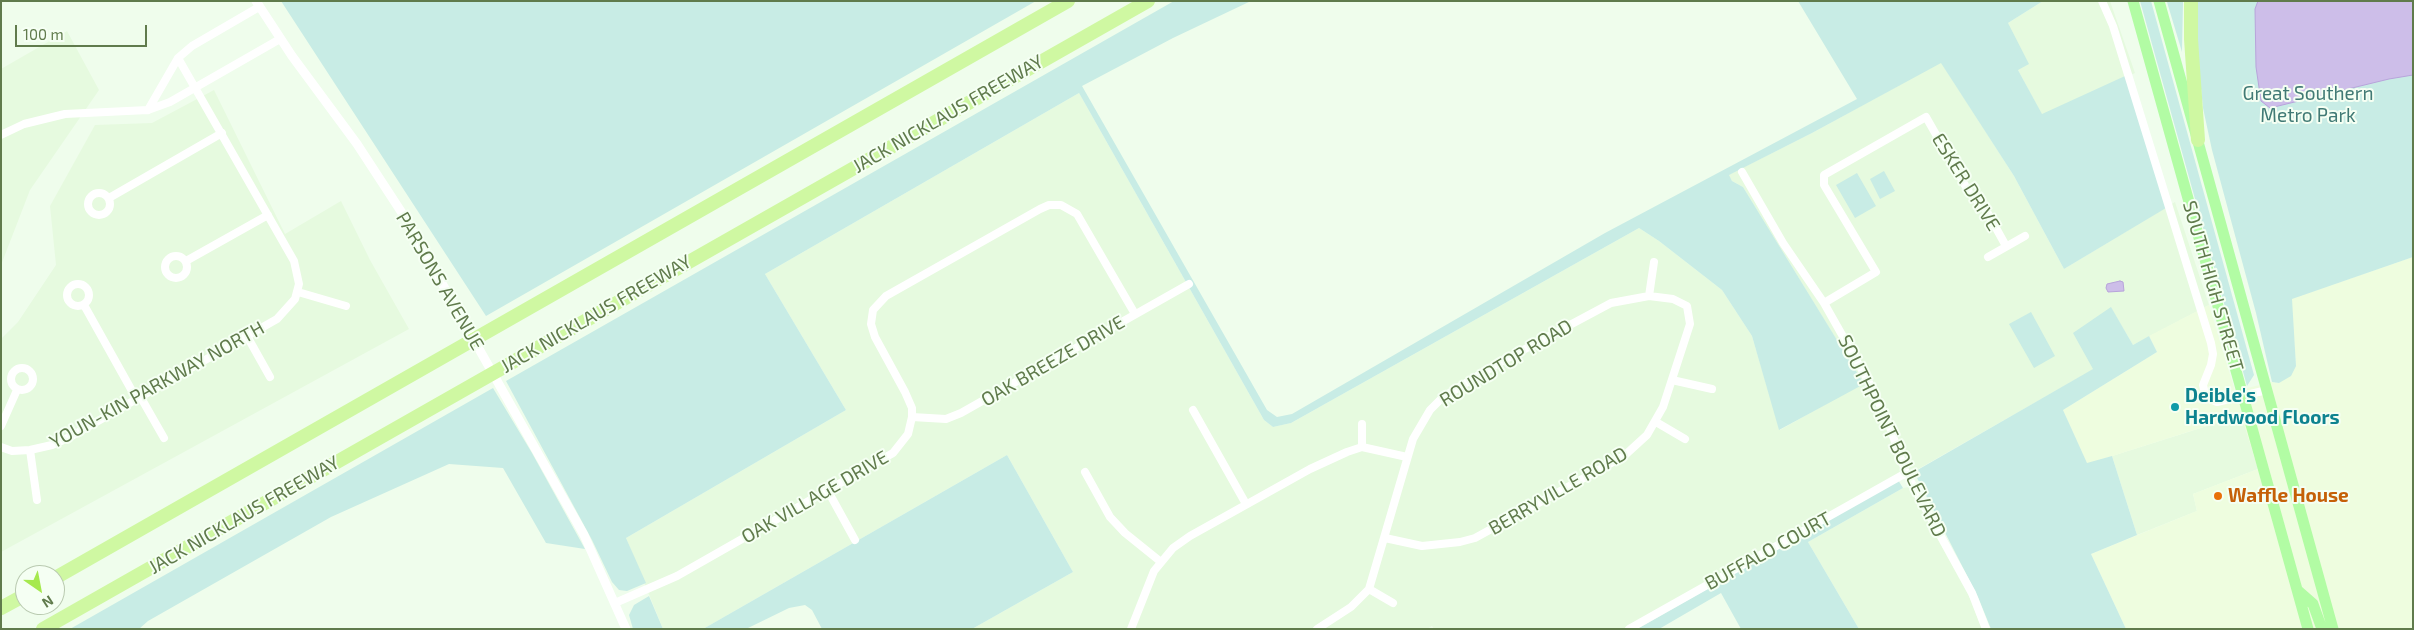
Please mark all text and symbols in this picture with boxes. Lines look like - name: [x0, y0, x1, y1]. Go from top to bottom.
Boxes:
- scale bar: [18, 15, 150, 47]
- text: 100 m: [23, 25, 64, 43]
- street label: JACK NICKLAUS FREEWAY: [849, 50, 1047, 178]
- park label: Great Southern Metro Park: [2243, 83, 2373, 127]
- street label: ESKER DRIVE: [1927, 129, 2005, 235]
- street label: SOUTH HIGH STREET: [2178, 198, 2248, 374]
- street label: PARSONS AVENUE: [391, 208, 489, 354]
- street label: JACK NICKLAUS FREEWAY: [497, 250, 695, 378]
- street label: OAK BREEZE DRIVE: [977, 311, 1129, 411]
- street label: ROUNDTOP ROAD: [1436, 314, 1576, 412]
- street label: YOUN-KIN PARKWAY NORTH: [46, 316, 268, 454]
- street label: SOUTHPOINT BOULEVARD: [1833, 331, 1951, 541]
- place label: Deible's Hardwood Floors: [2185, 385, 2340, 429]
- marker: Deible's Hardwood Floors: [2169, 401, 2181, 413]
- street label: BERRYVILLE ROAD: [1485, 442, 1631, 540]
- street label: OAK VILLAGE DRIVE: [737, 446, 893, 548]
- street label: JACK NICKLAUS FREEWAY: [145, 451, 343, 579]
- place label: Waffle House: [2228, 485, 2349, 507]
- marker: Waffle House: [2212, 490, 2224, 502]
- street label: BUFFALO COURT: [1701, 507, 1835, 595]
- north arrow: [15, 565, 65, 615]
- text: N: [39, 592, 57, 612]

